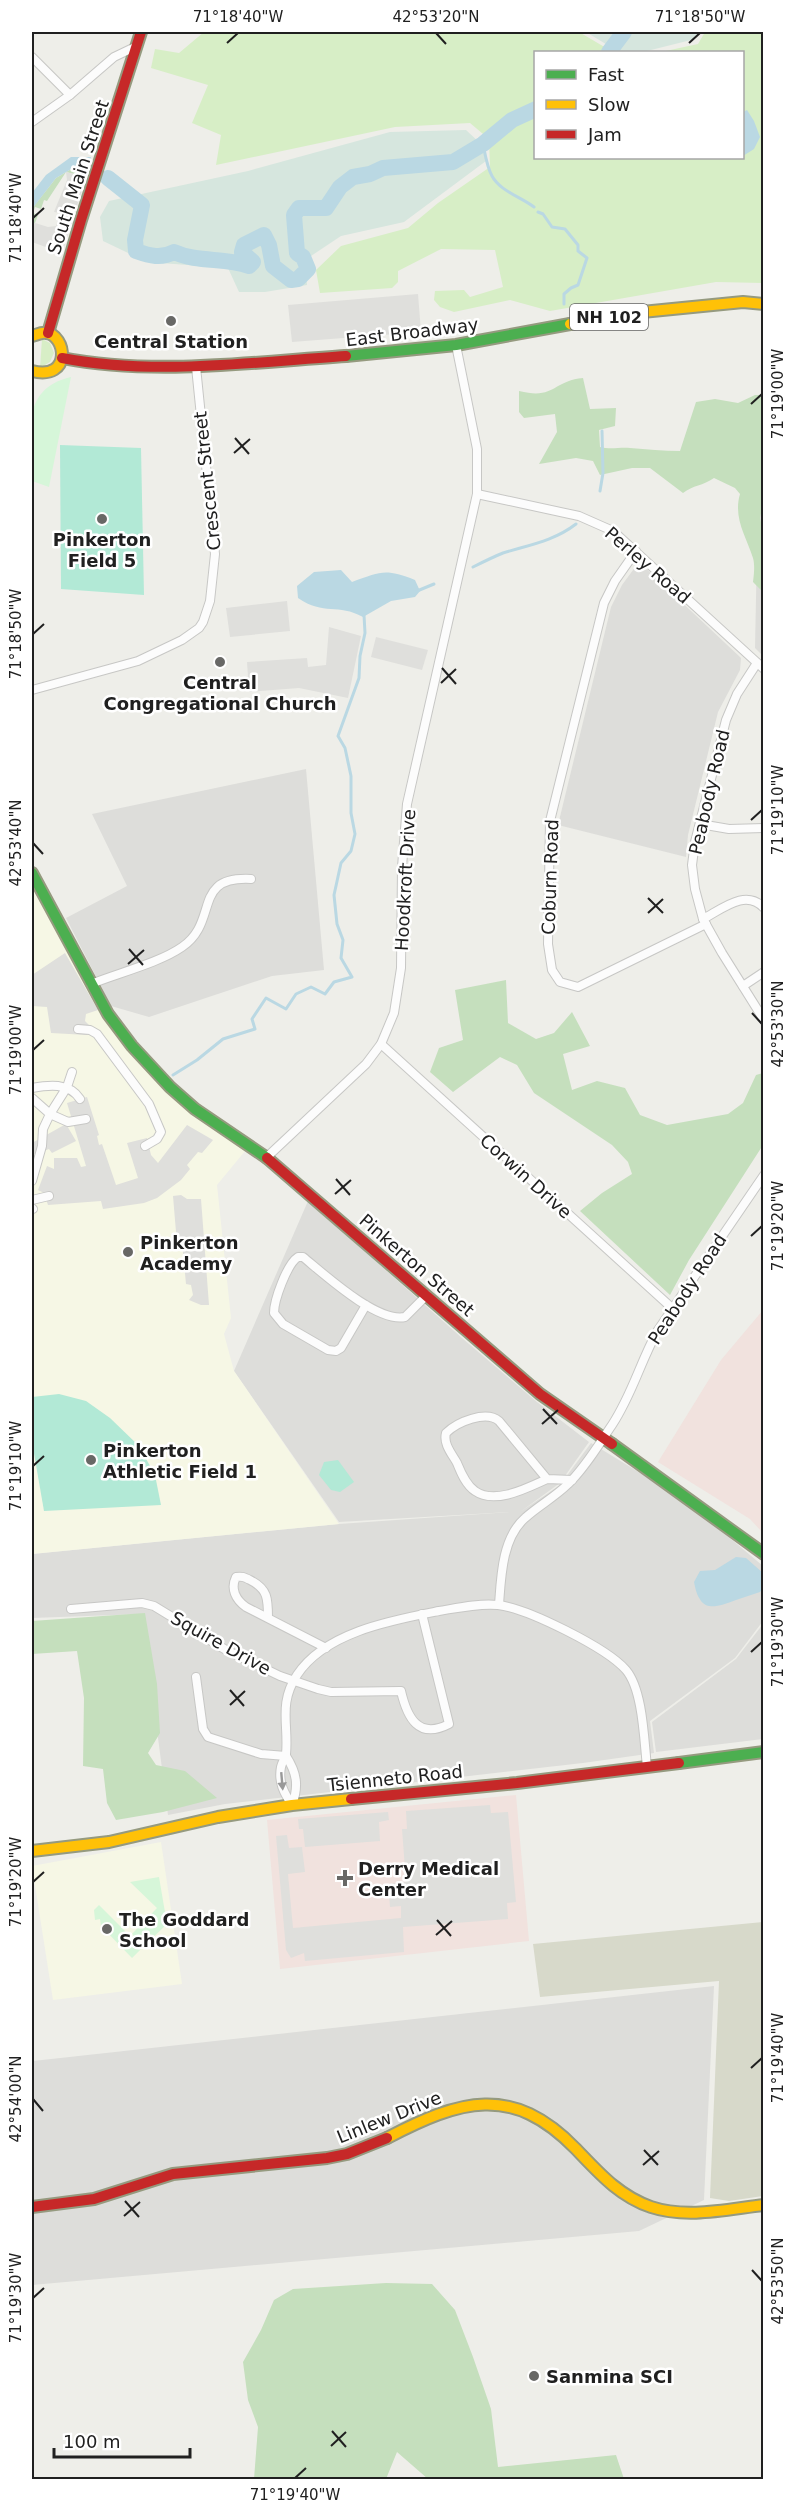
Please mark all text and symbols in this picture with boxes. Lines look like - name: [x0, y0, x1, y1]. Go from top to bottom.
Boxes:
- text: 71°18'40"W: [193, 8, 283, 26]
- text: 42°53'20"N: [392, 8, 480, 26]
- text: 71°18'50"W: [655, 8, 745, 26]
- legend: [534, 51, 744, 159]
- text: Fast: [588, 64, 624, 85]
- text: Slow: [588, 94, 630, 115]
- street label: South Main Street: [43, 97, 113, 257]
- text: Jam: [587, 124, 622, 145]
- text: 71°18'40"W: [7, 173, 25, 263]
- road number: NH 102: [570, 304, 648, 330]
- street label: East Broadway: [344, 313, 480, 351]
- marker: Central Station: [164, 314, 178, 328]
- place label: Central Station: [94, 331, 248, 352]
- text: 71°19'00"W: [769, 349, 787, 439]
- street label: Crescent Street: [189, 410, 225, 552]
- marker: Pinkerton Field 5: [95, 512, 109, 526]
- street label: Perley Road: [601, 522, 695, 608]
- place label: Pinkerton Field 5: [53, 529, 151, 571]
- text: 71°18'50"W: [7, 589, 25, 679]
- marker: Central Congregational Church: [213, 655, 227, 669]
- place label: Central Congregational Church: [103, 672, 337, 714]
- street label: Peabody Road: [684, 727, 734, 857]
- text: 71°19'10"W: [769, 765, 787, 855]
- text: 42°53'40"N: [7, 799, 25, 887]
- street label: Hoodkroft Drive: [391, 808, 419, 952]
- street label: Coburn Road: [537, 819, 563, 935]
- text: 42°53'30"N: [769, 980, 787, 1068]
- text: 71°19'00"W: [7, 1005, 25, 1095]
- street label: Corwin Drive: [476, 1129, 576, 1223]
- text: 71°19'20"W: [769, 1181, 787, 1271]
- street label: Pinkerton Street: [355, 1210, 479, 1320]
- street label: Peabody Road: [643, 1230, 731, 1348]
- place label: Pinkerton Academy: [140, 1232, 239, 1274]
- marker: Pinkerton Academy: [121, 1245, 135, 1259]
- text: 71°19'10"W: [7, 1421, 25, 1511]
- place label: Pinkerton Athletic Field 1: [103, 1440, 257, 1482]
- marker: Pinkerton Athletic Field 1: [84, 1453, 98, 1467]
- text: 71°19'30"W: [769, 1597, 787, 1687]
- street label: Squire Drive: [167, 1607, 275, 1679]
- street label: Tsienneto Road: [325, 1760, 464, 1796]
- one-way arrow: [277, 1772, 286, 1791]
- text: 71°19'20"W: [7, 1837, 25, 1927]
- place label: Derry Medical Center: [358, 1858, 499, 1900]
- marker: Derry Medical Center: [336, 1869, 354, 1887]
- place label: The Goddard School: [119, 1909, 249, 1951]
- marker: The Goddard School: [100, 1922, 114, 1936]
- text: 71°19'40"W: [769, 2013, 787, 2103]
- text: 42°54'00"N: [7, 2055, 25, 2143]
- street label: Linlew Drive: [334, 2086, 444, 2148]
- text: 42°53'50"N: [769, 2237, 787, 2325]
- text: 71°19'30"W: [7, 2253, 25, 2343]
- place label: Sanmina SCI: [546, 2366, 673, 2387]
- marker: Sanmina SCI: [527, 2369, 541, 2383]
- scale bar: [54, 2421, 190, 2459]
- text: 100 m: [63, 2431, 121, 2452]
- text: 71°19'40"W: [250, 2486, 340, 2504]

